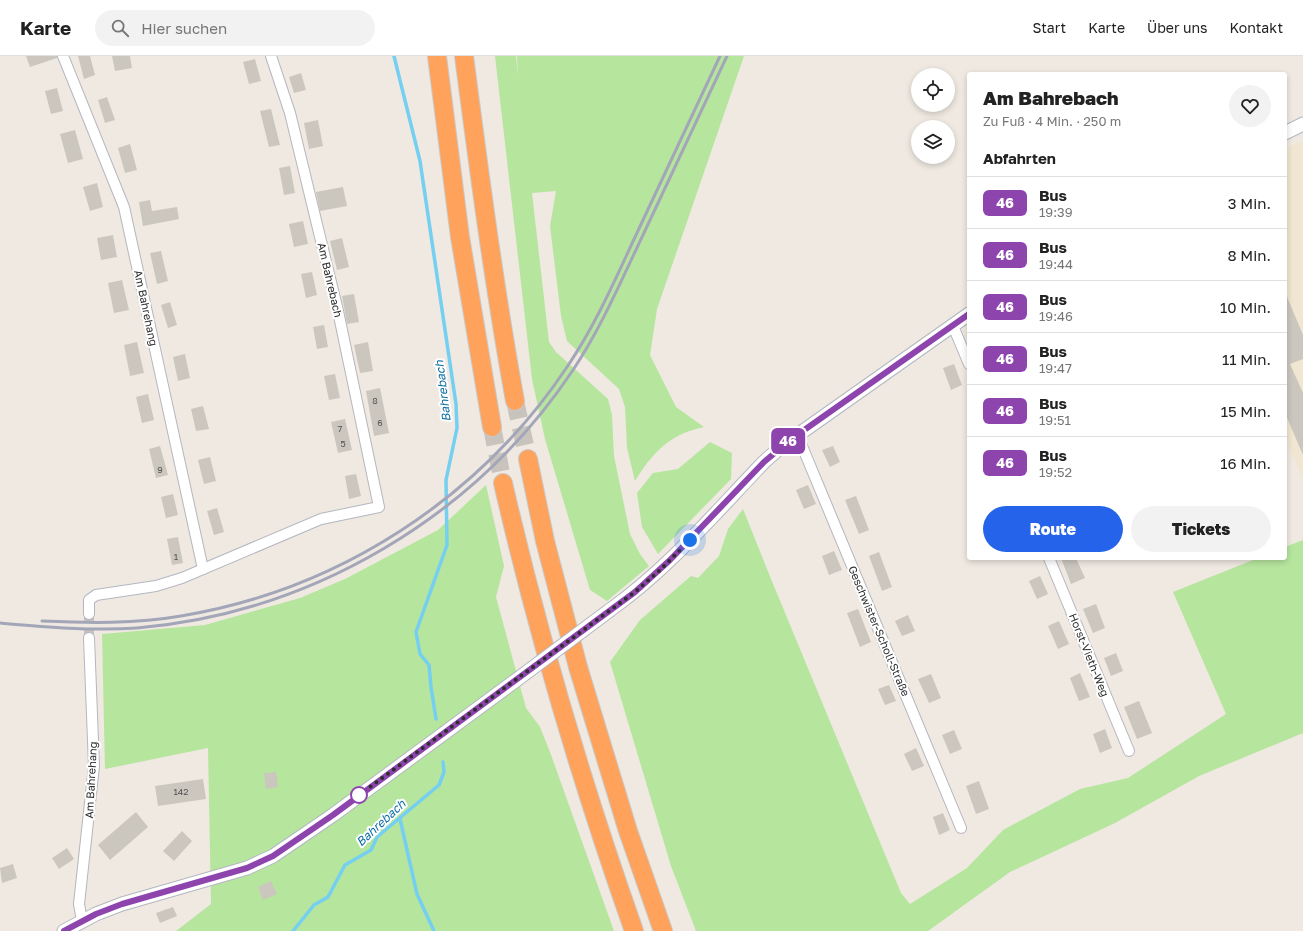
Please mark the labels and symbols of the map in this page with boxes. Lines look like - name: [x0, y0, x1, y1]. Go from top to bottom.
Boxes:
- street label: Am Bahrebach: [316, 241, 345, 319]
- street label: Am Bahrehang: [132, 269, 161, 347]
- water label: Bahrebach: [431, 359, 454, 423]
- house number: 8: [372, 395, 378, 406]
- house number: 6: [377, 417, 383, 428]
- house number: 7: [338, 423, 343, 434]
- line badge: 46: [770, 428, 806, 454]
- house number: 5: [340, 438, 346, 449]
- house number: 9: [157, 464, 163, 475]
- your location: [680, 530, 700, 550]
- house number: 1: [174, 551, 179, 562]
- street label: Geschwister-Scholl-Straße: [846, 564, 913, 698]
- street label: Horst-Vieth-Weg: [1067, 611, 1112, 698]
- street label: Am Bahrehang: [82, 741, 99, 819]
- house number: 142: [173, 786, 189, 797]
- unlabelled marker: [350, 786, 368, 804]
- water label: Bahrebach: [353, 796, 409, 849]

